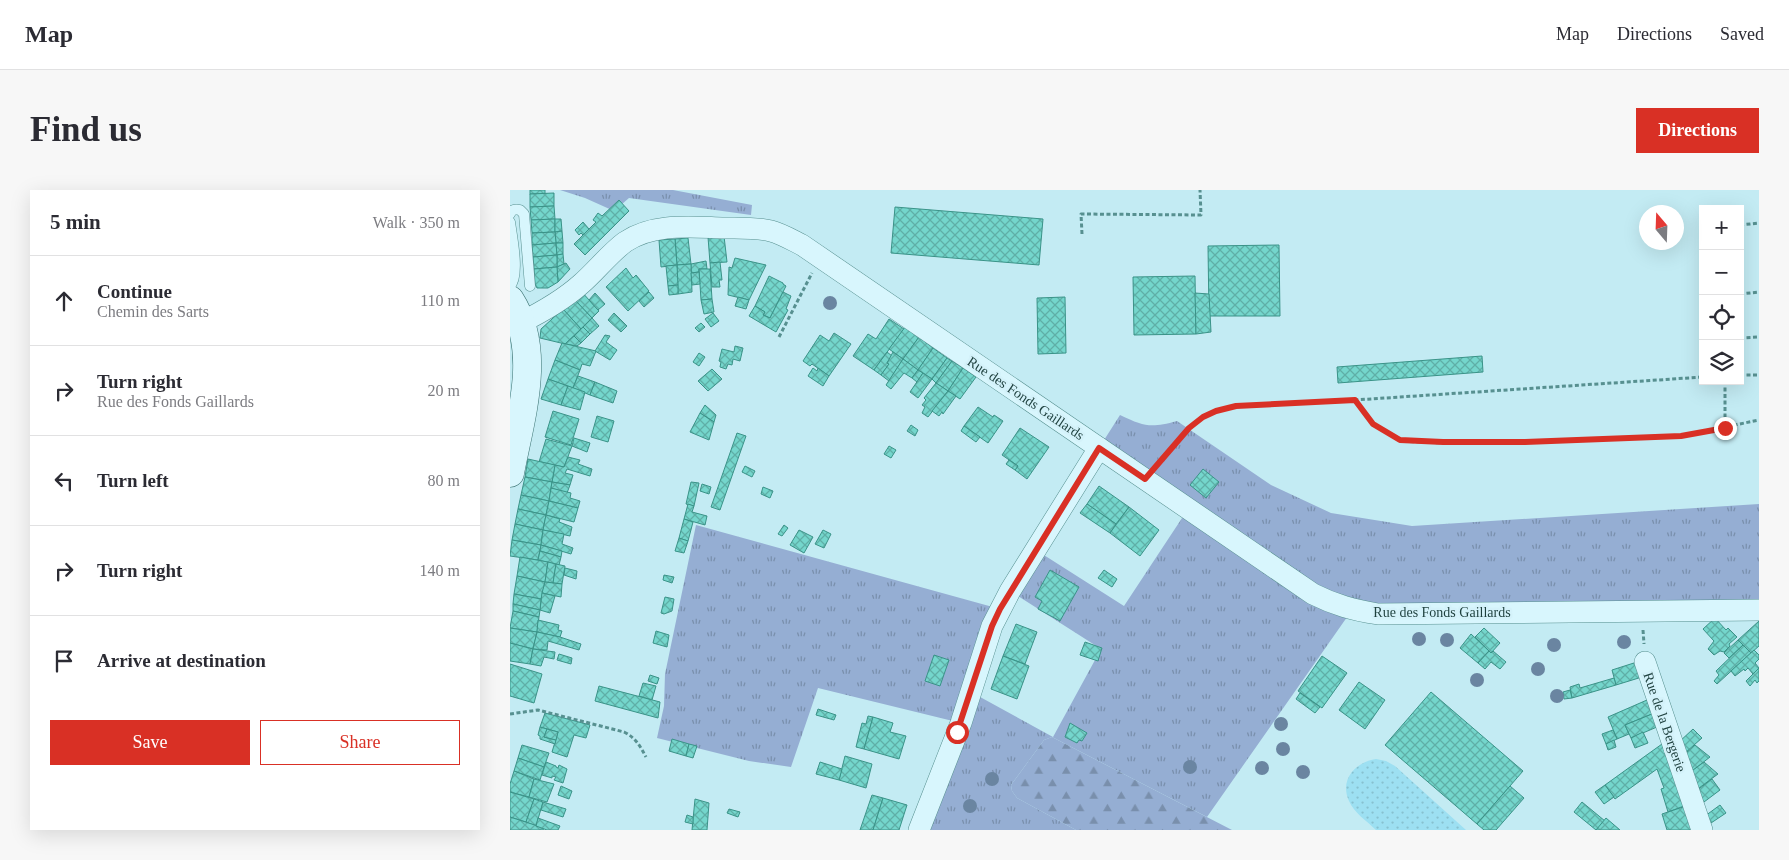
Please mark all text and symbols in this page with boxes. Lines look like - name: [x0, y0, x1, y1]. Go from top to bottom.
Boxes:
- text: Map: [25, 21, 73, 47]
- text: Map: [1556, 24, 1589, 44]
- text: Directions: [1617, 24, 1692, 44]
- text: Saved: [1720, 24, 1764, 44]
- button: Directions: [1636, 108, 1759, 153]
- text: Find us: [30, 110, 142, 149]
- north arrow: [1639, 205, 1684, 250]
- map controls: [1699, 205, 1744, 385]
- button: +: [1699, 205, 1744, 250]
- text: 5 min: [50, 210, 101, 234]
- text: Walk · 350 m: [373, 214, 460, 231]
- button: −: [1699, 250, 1744, 295]
- text: Continue: [97, 281, 172, 302]
- icon: ahead: [50, 287, 78, 315]
- text: 110 m: [420, 292, 460, 309]
- button: locate: [1699, 295, 1744, 340]
- text: Chemin des Sarts: [97, 303, 209, 320]
- button: layers: [1699, 340, 1744, 385]
- street label: Rue des Fonds Gaillards: [965, 354, 1087, 443]
- text: Turn right: [97, 371, 182, 392]
- icon: right: [50, 377, 78, 405]
- text: 20 m: [428, 382, 460, 399]
- text: Rue des Fonds Gaillards: [97, 393, 254, 410]
- route end: [1714, 417, 1737, 440]
- icon: left: [50, 467, 78, 495]
- text: Turn left: [97, 470, 169, 491]
- text: 80 m: [428, 472, 460, 489]
- icon: right: [50, 557, 78, 585]
- text: Turn right: [97, 560, 182, 581]
- text: 140 m: [420, 562, 460, 579]
- street label: Rue des Fonds Gaillards: [1373, 605, 1511, 620]
- icon: arrive: [50, 647, 78, 675]
- text: Arrive at destination: [97, 650, 266, 671]
- street label: Rue de la Bergerie: [1640, 670, 1689, 774]
- button: Save: [50, 720, 250, 765]
- button: Share: [260, 720, 460, 765]
- route start: [946, 721, 969, 744]

